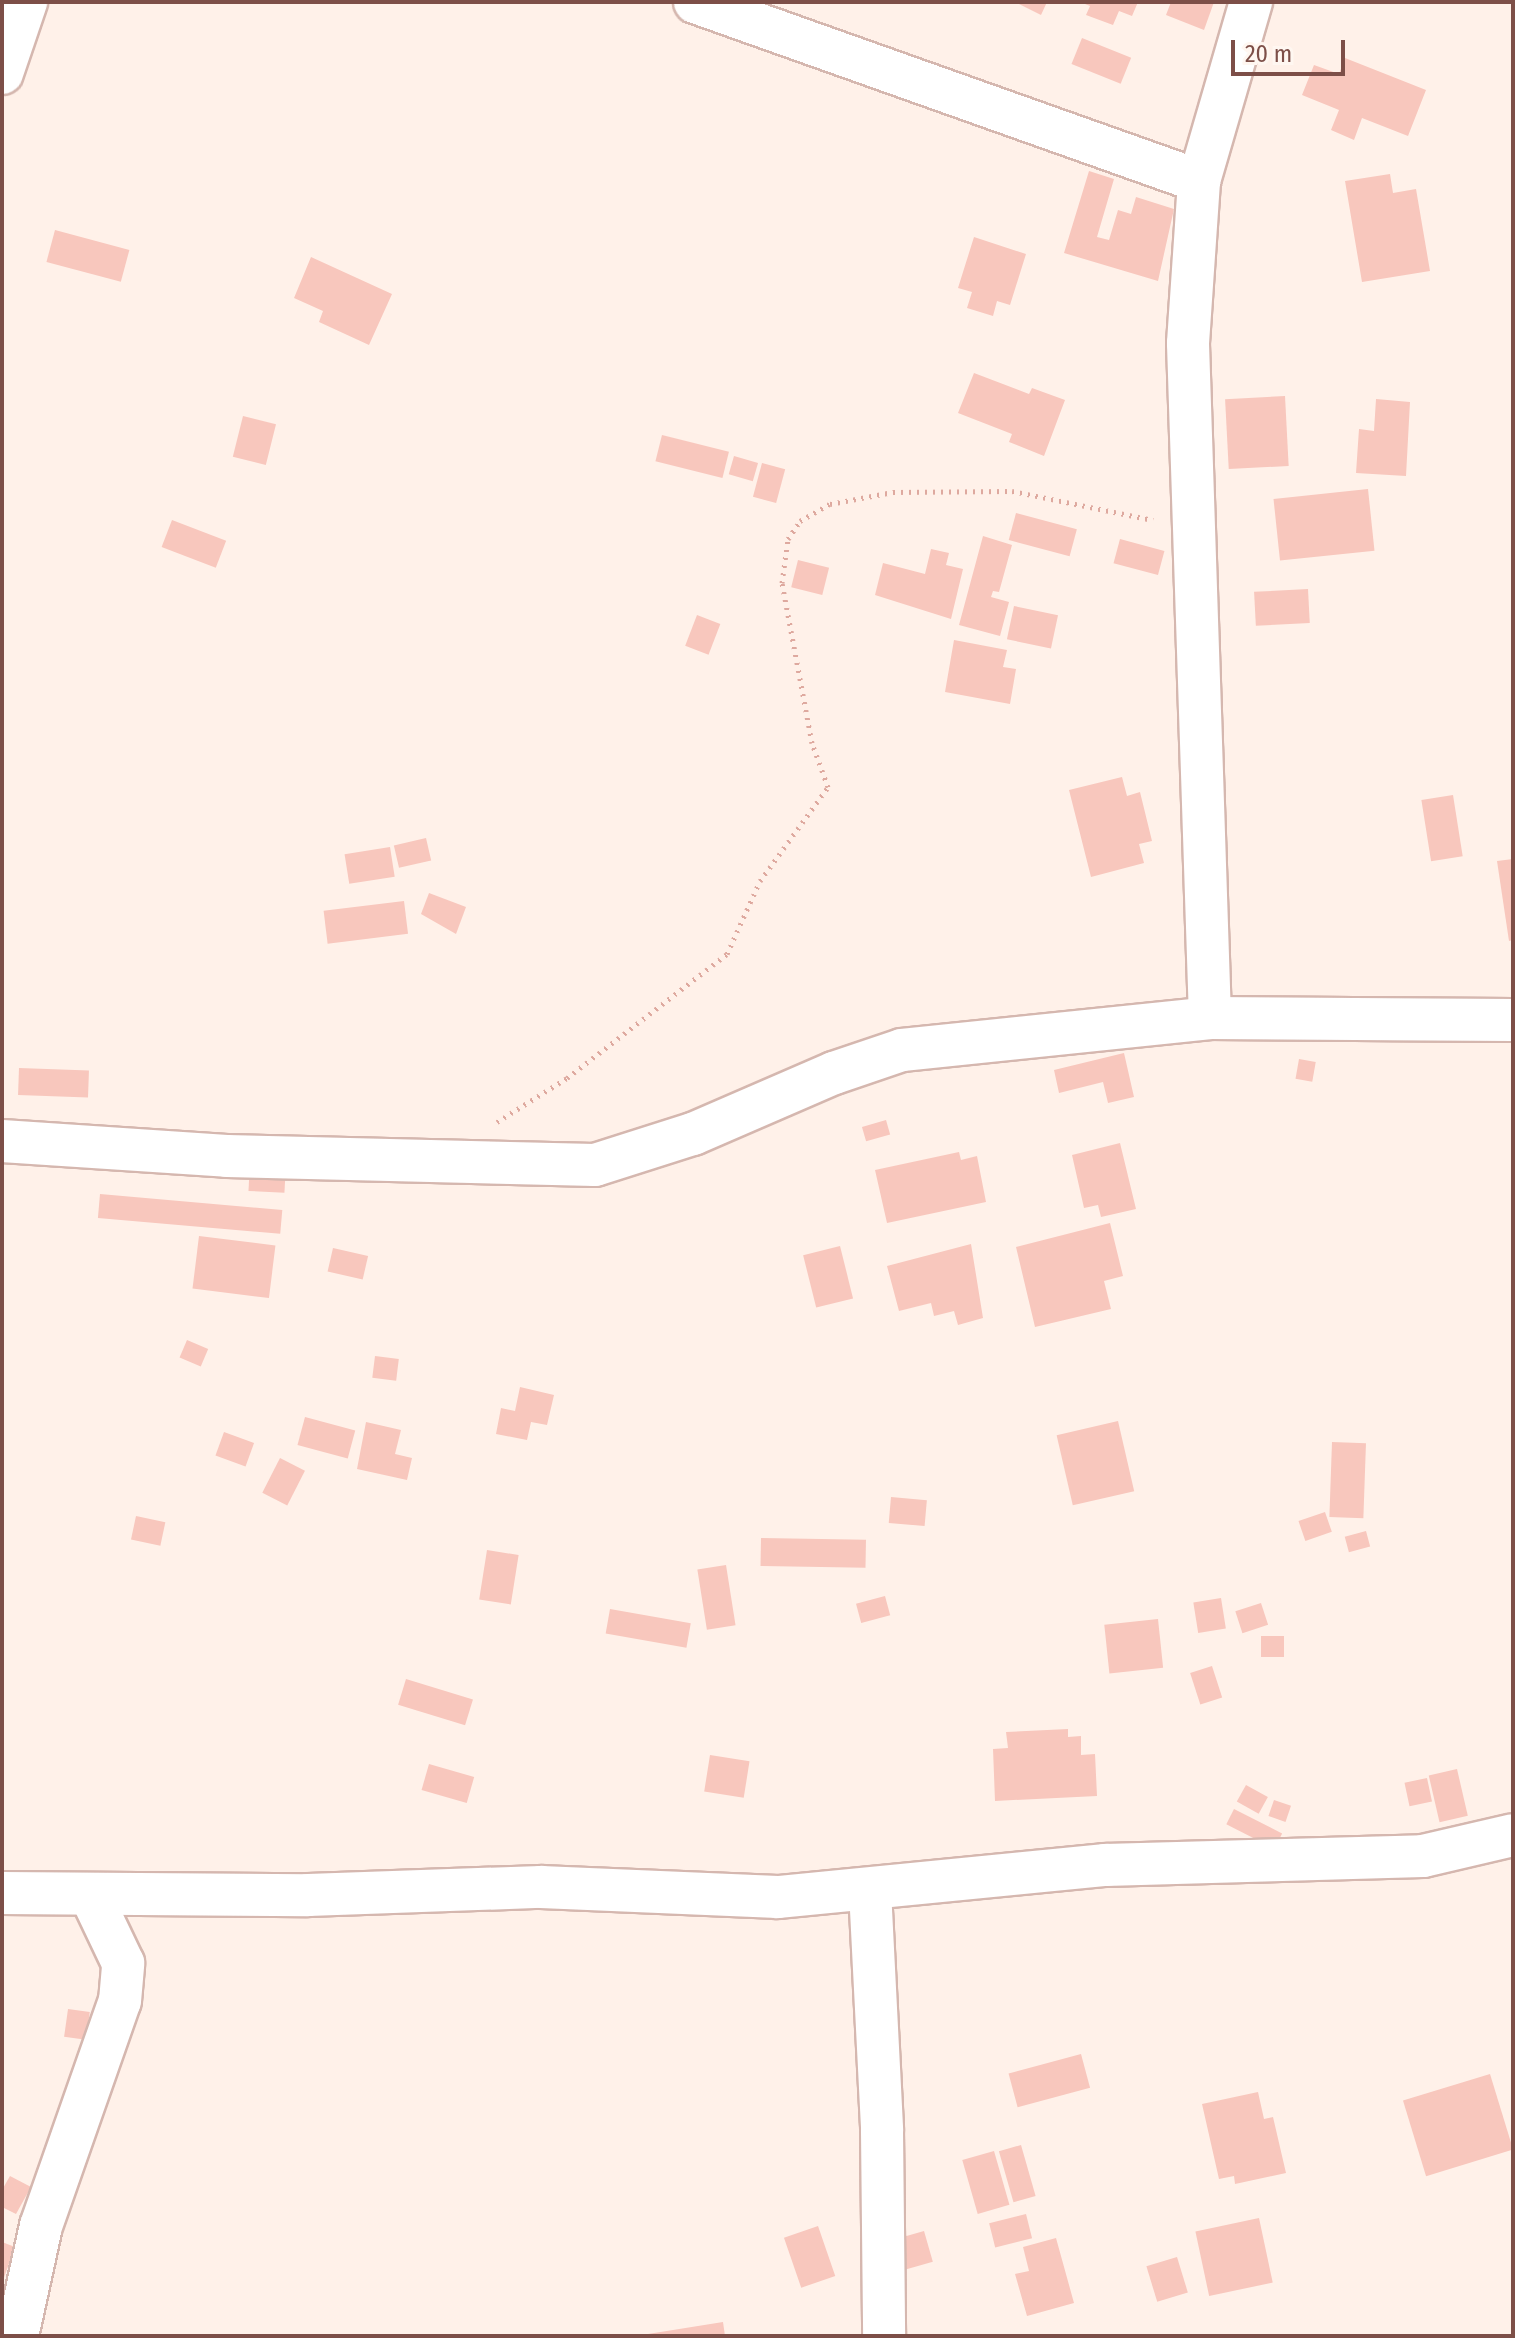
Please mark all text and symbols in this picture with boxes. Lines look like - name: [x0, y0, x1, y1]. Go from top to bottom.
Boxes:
- scale bar: [1235, 24, 1349, 74]
- text: 20 m: [1245, 40, 1292, 68]

